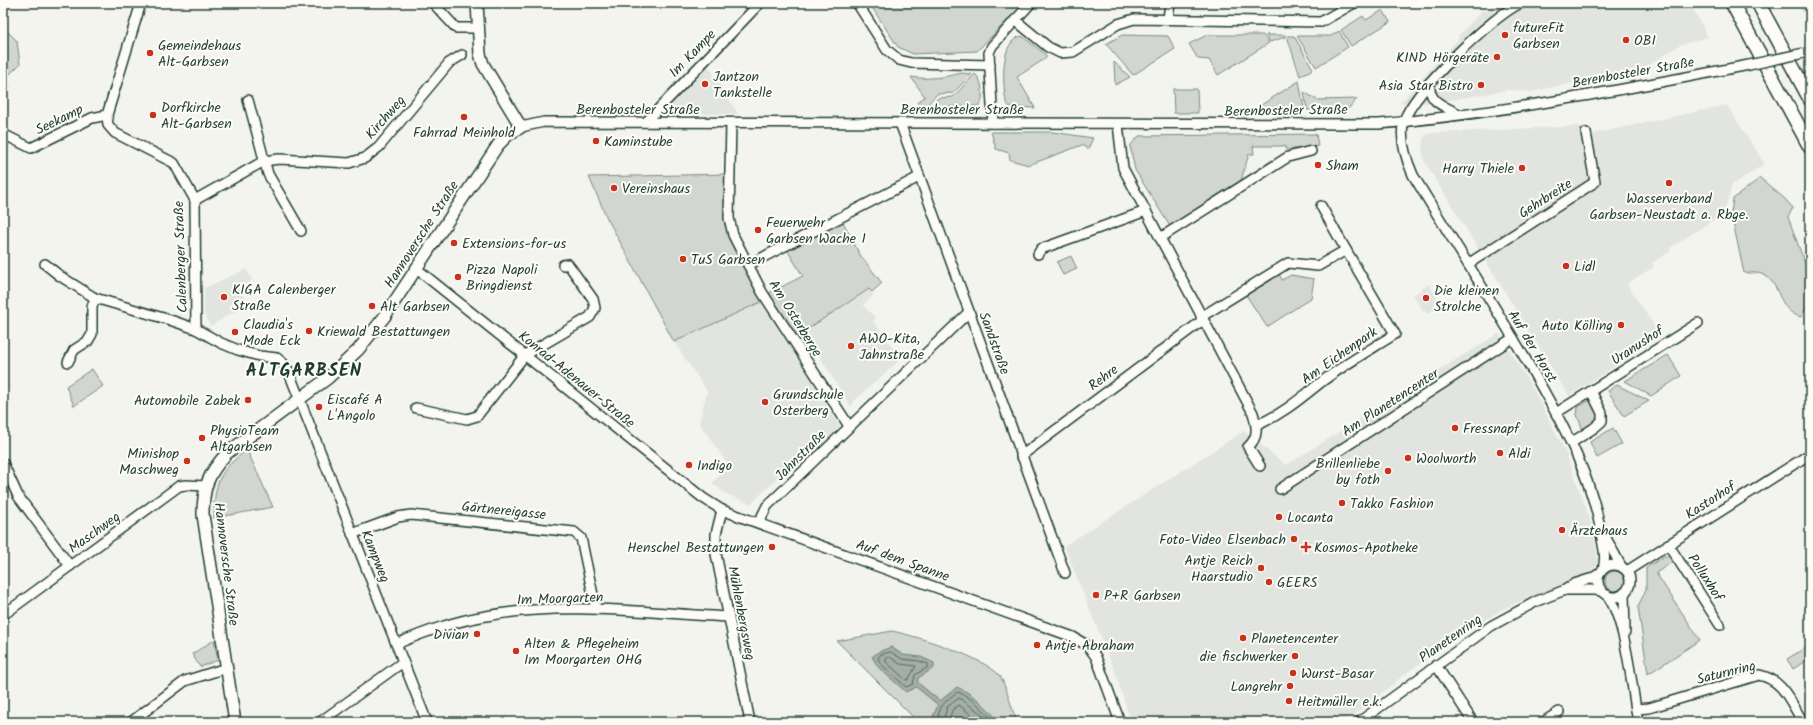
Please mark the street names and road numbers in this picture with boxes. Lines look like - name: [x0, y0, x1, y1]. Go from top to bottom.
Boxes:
- street label: Im Kampe: [664, 24, 722, 83]
- street label: Berenbosteler Straße: [1570, 51, 1697, 95]
- street label: Kirchweg: [360, 91, 411, 145]
- street label: Seekamp: [32, 99, 87, 141]
- street label: Berenbosteler Straße: [576, 99, 700, 121]
- street label: Berenbosteler Straße: [900, 99, 1024, 121]
- street label: Berenbosteler Straße: [1224, 99, 1349, 123]
- street label: Gehrbreite: [1514, 173, 1577, 224]
- street label: Hannoversche Straße: [379, 176, 465, 293]
- street label: Calenberger Straße: [168, 200, 194, 313]
- street label: Am Osterberge: [763, 276, 828, 362]
- street label: Auf der Horst: [1502, 306, 1563, 388]
- street label: Sandstraße: [973, 309, 1016, 379]
- street label: Uranushof: [1607, 320, 1670, 371]
- street label: Am Eichenpark: [1297, 321, 1383, 390]
- street label: Konrad-Adenauer-Straße: [513, 326, 640, 434]
- street label: Rehre: [1084, 359, 1124, 396]
- street label: Am Planetencenter: [1338, 362, 1445, 443]
- street label: Jahnstraße: [770, 424, 832, 487]
- street label: Kastorhof: [1681, 475, 1742, 525]
- street label: Gärtnereigasse: [461, 496, 548, 526]
- street label: Hannoversche Straße: [208, 501, 245, 628]
- street label: Maschweg: [64, 506, 125, 559]
- street label: Kampweg: [355, 527, 396, 586]
- street label: Auf dem Spanne: [853, 534, 953, 588]
- street label: Polluxhof: [1682, 549, 1730, 607]
- street label: Mühlenbergsweg: [721, 564, 761, 662]
- street label: Im Moorgarten: [516, 586, 604, 612]
- street label: Planetenring: [1415, 609, 1487, 669]
- street label: Saturnring: [1694, 655, 1758, 691]

